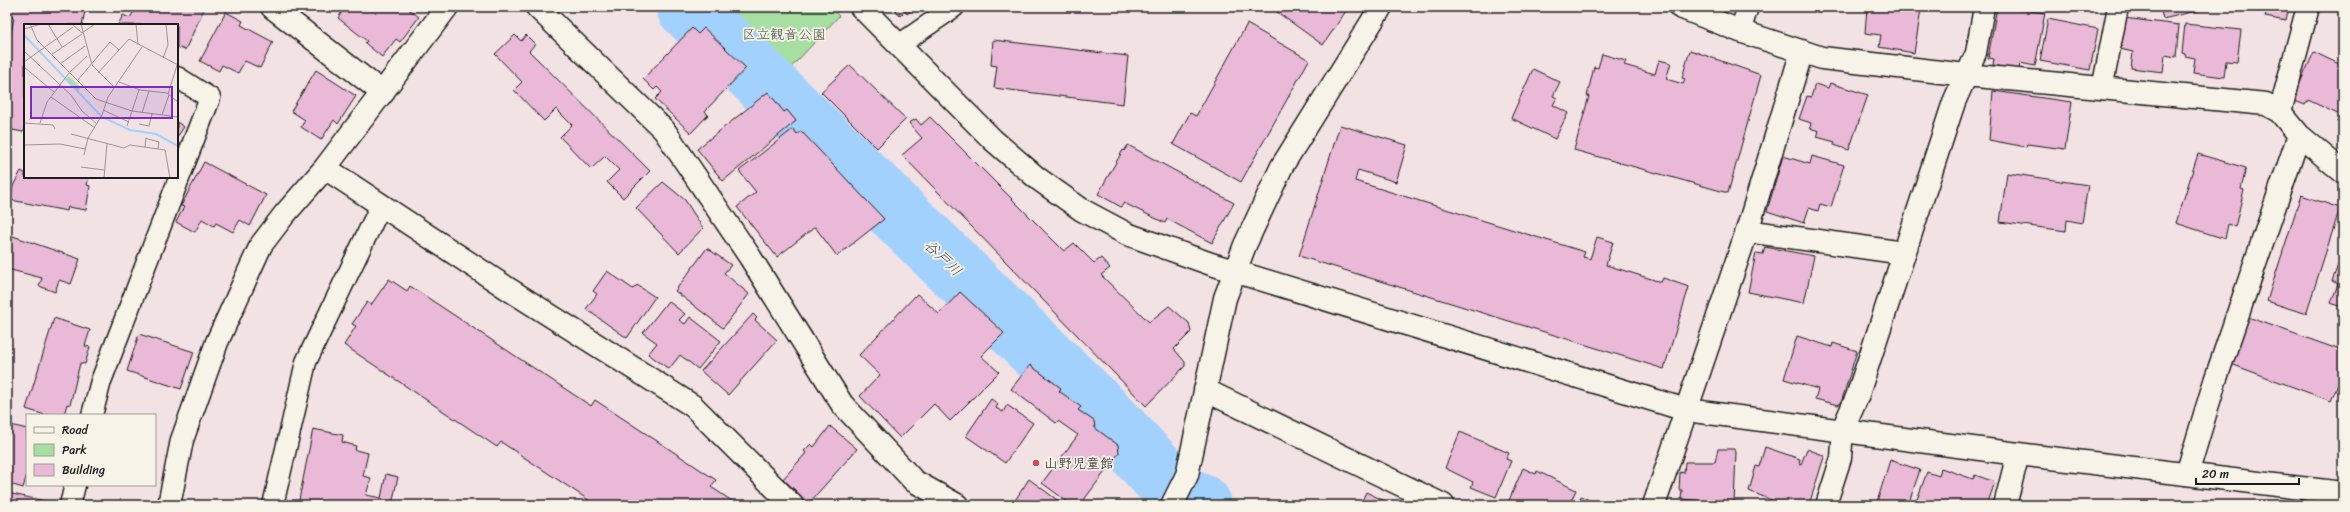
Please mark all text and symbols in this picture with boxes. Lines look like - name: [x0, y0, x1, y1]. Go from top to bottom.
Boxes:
- park label: 区立観音公園: [742, 22, 826, 47]
- inset map: [24, 24, 178, 178]
- water label: 谷戸川: [918, 233, 968, 283]
- legend: [26, 414, 156, 486]
- text: Road: [62, 419, 89, 441]
- text: Park: [62, 439, 87, 461]
- place label: 山野児童館: [1044, 451, 1114, 476]
- marker: 山野児童館: [1031, 458, 1041, 468]
- text: Building: [62, 459, 105, 481]
- scale bar: [2196, 460, 2299, 486]
- text: 20 m: [2202, 463, 2229, 485]

